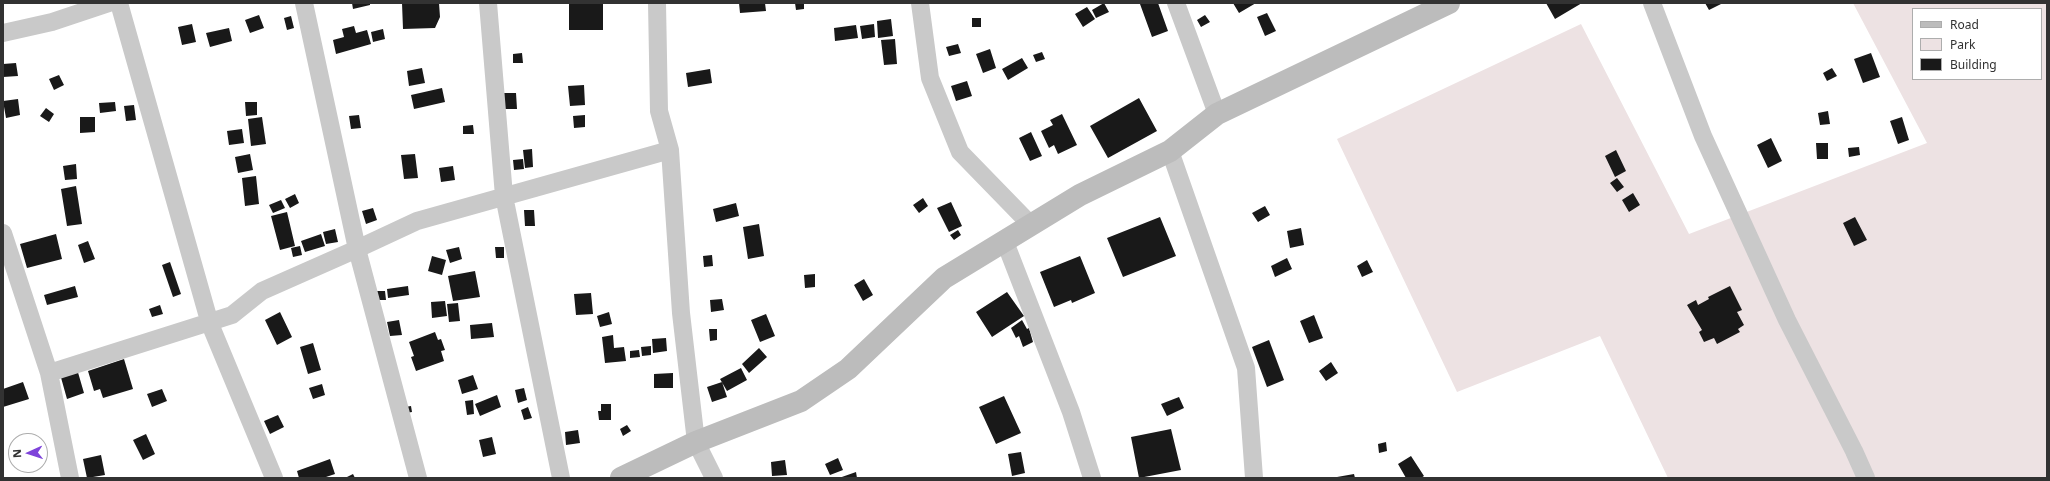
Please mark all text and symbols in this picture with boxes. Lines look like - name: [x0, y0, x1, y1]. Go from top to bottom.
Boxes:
- legend: [1912, 8, 2042, 80]
- text: Road: [1950, 16, 1979, 33]
- text: Park: [1950, 36, 1975, 53]
- text: Building: [1950, 56, 1997, 73]
- north arrow: [8, 433, 48, 473]
- text: N: [9, 449, 24, 458]

